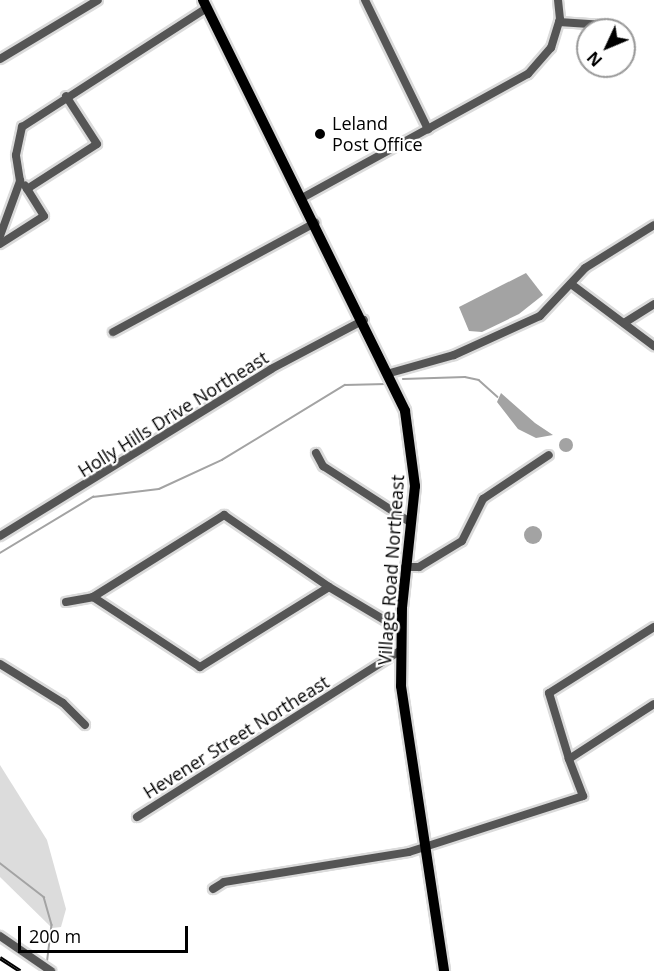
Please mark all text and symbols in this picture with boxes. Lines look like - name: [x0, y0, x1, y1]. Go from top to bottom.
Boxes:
- north arrow: [576, 18, 636, 78]
- text: N: [582, 47, 607, 71]
- place label: Leland Post Office: [332, 113, 423, 156]
- marker: Leland Post Office: [313, 127, 327, 141]
- street label: Holly Hills Drive Northeast: [74, 347, 272, 481]
- street label: Village Road Northeast: [374, 474, 408, 666]
- street label: Hevener Street Northeast: [139, 671, 333, 803]
- scale bar: [21, 914, 190, 952]
- text: 200 m: [29, 924, 81, 948]

